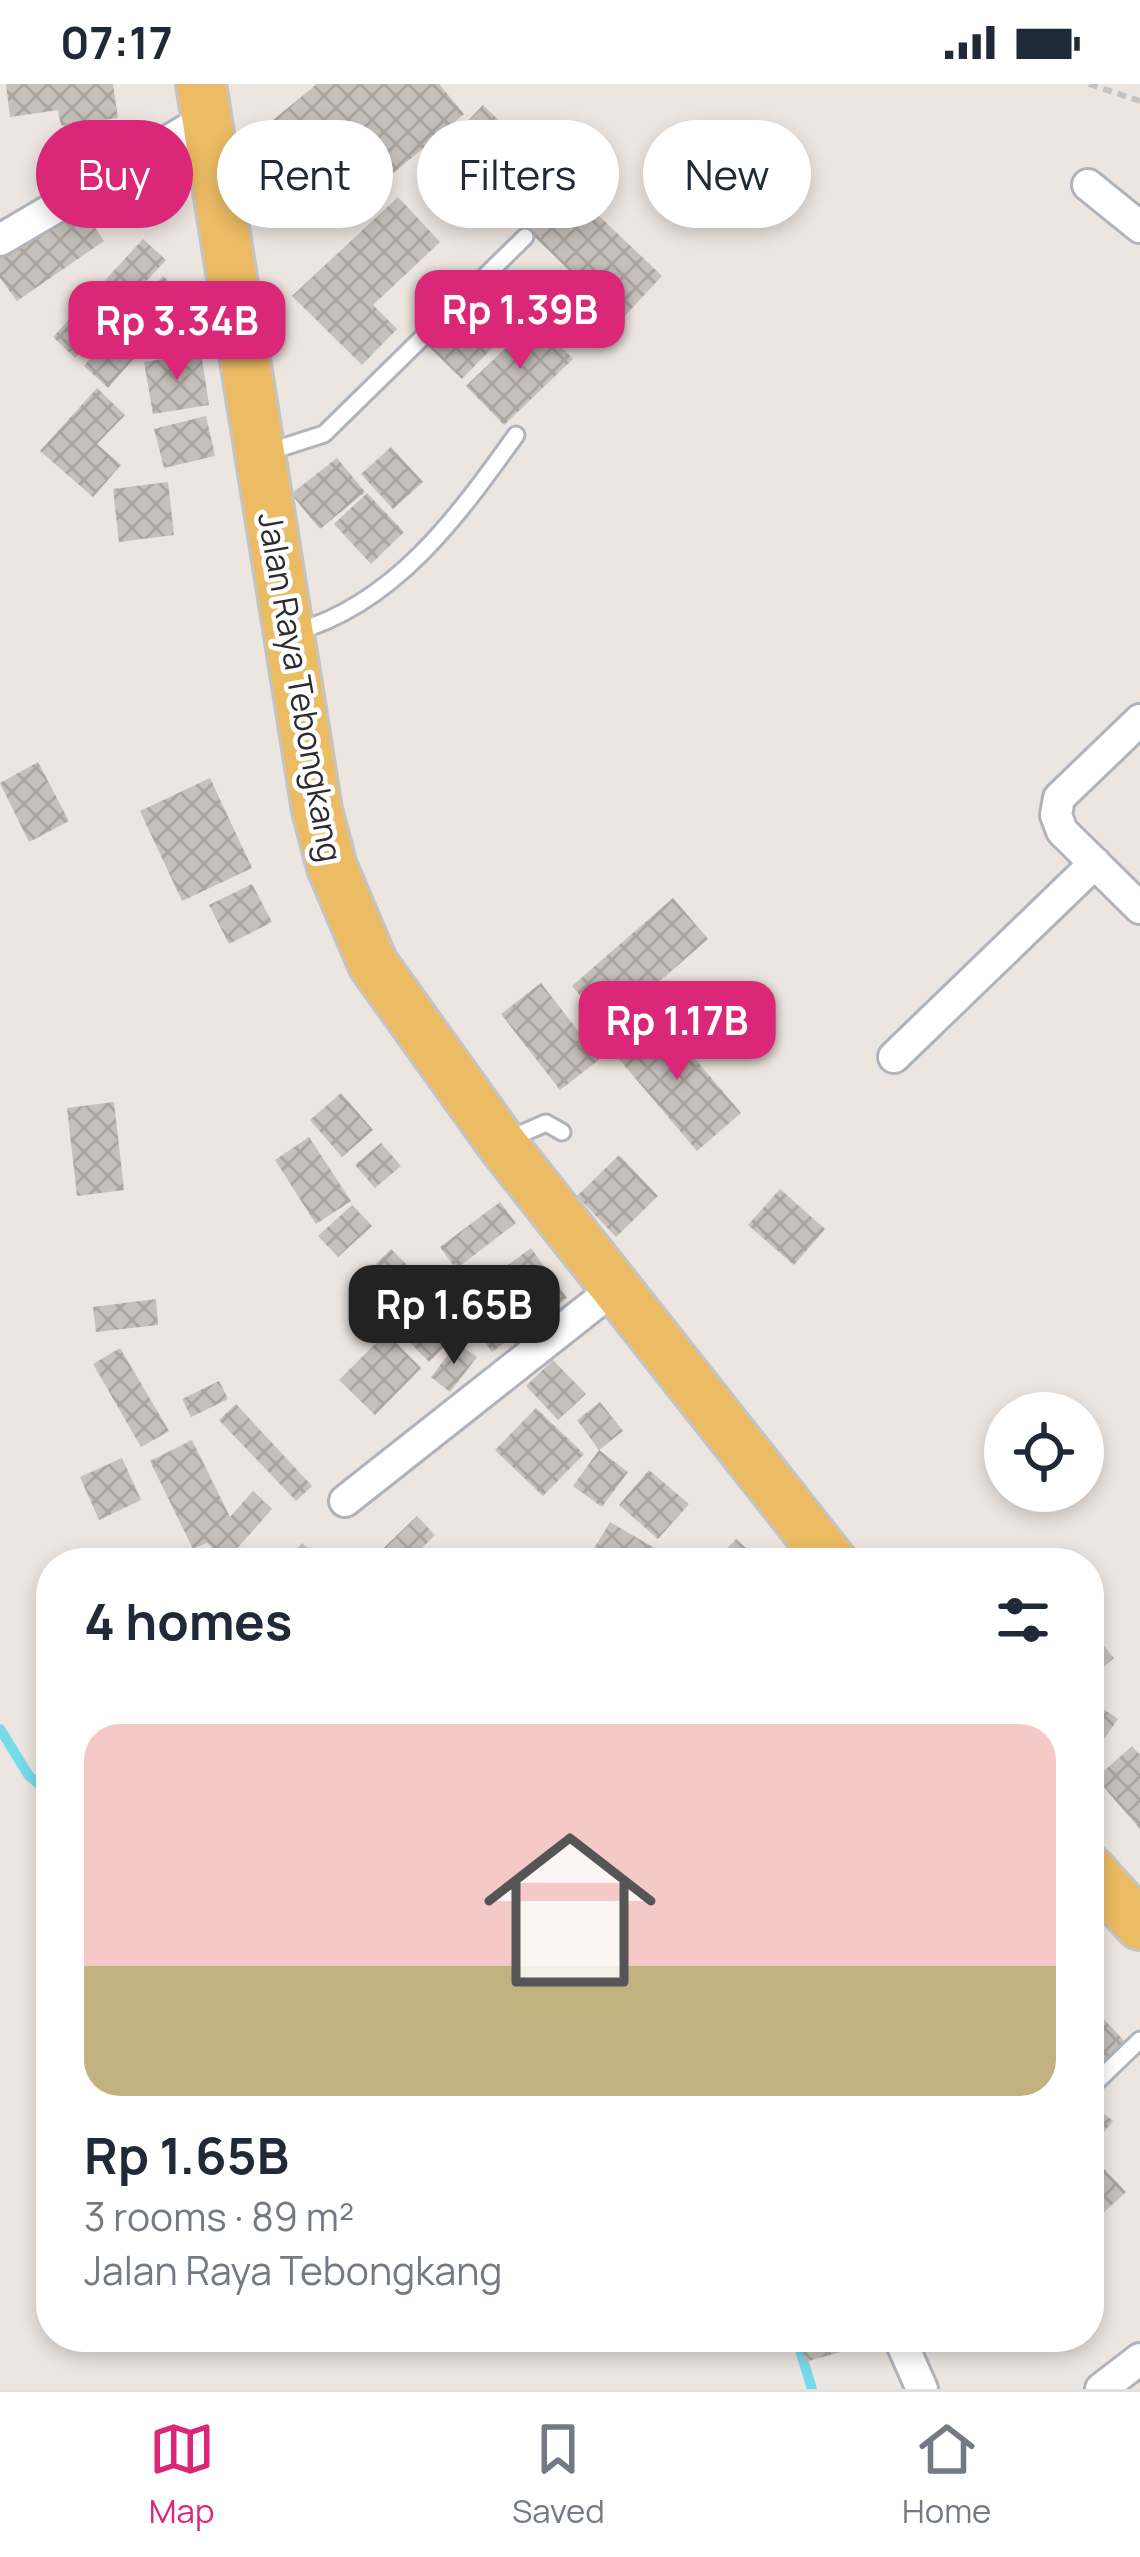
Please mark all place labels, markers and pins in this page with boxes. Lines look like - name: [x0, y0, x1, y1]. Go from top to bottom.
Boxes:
- pin: Rp 1.39B: [396, 270, 644, 372]
- pin: Rp 3.34B: [53, 281, 301, 383]
- pin: Rp 1.17B: [553, 981, 801, 1083]
- pin: Rp 1.65B: [330, 1265, 578, 1367]

